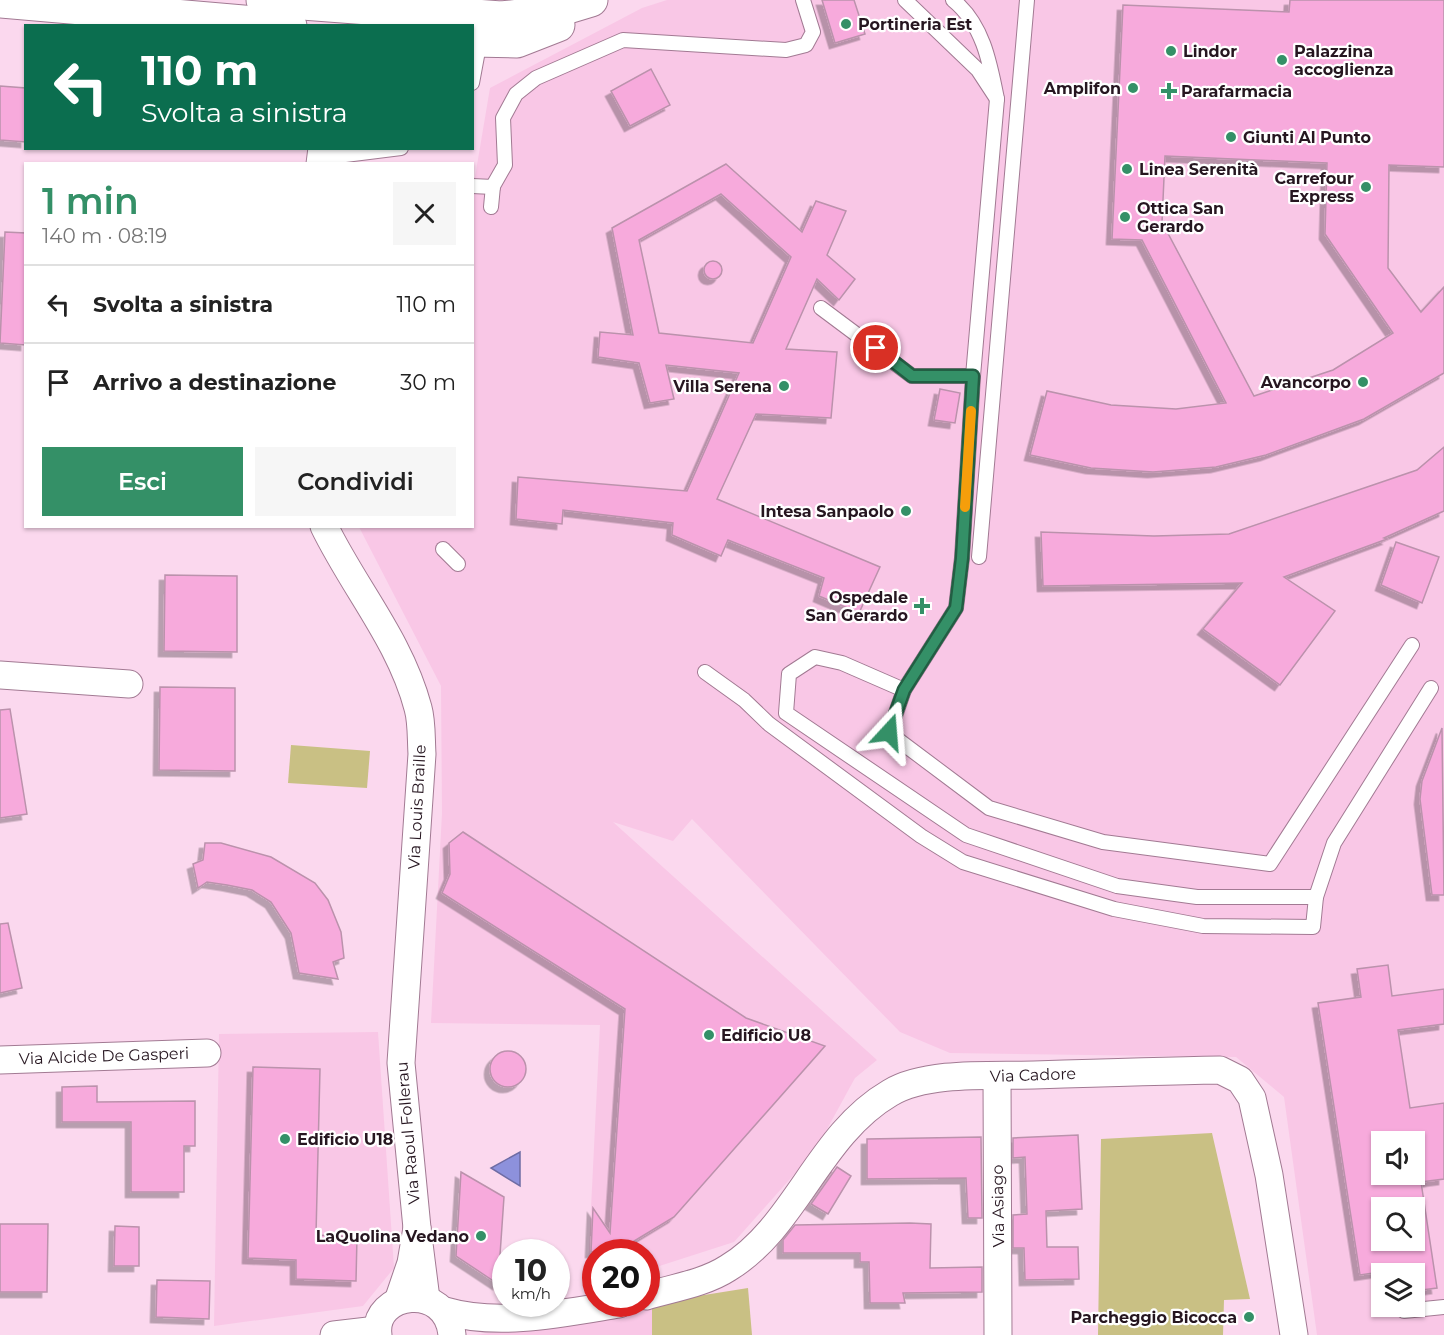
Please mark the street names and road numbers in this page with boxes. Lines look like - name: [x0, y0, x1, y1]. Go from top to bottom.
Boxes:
- street label: Via Louis Braille: [404, 744, 430, 870]
- street label: Via Alcide De Gasperi: [19, 1044, 189, 1068]
- street label: Via Raoul Follerau: [392, 1061, 424, 1205]
- street label: Via Cadore: [990, 1064, 1076, 1086]
- street label: Via Asiago: [988, 1164, 1008, 1248]

